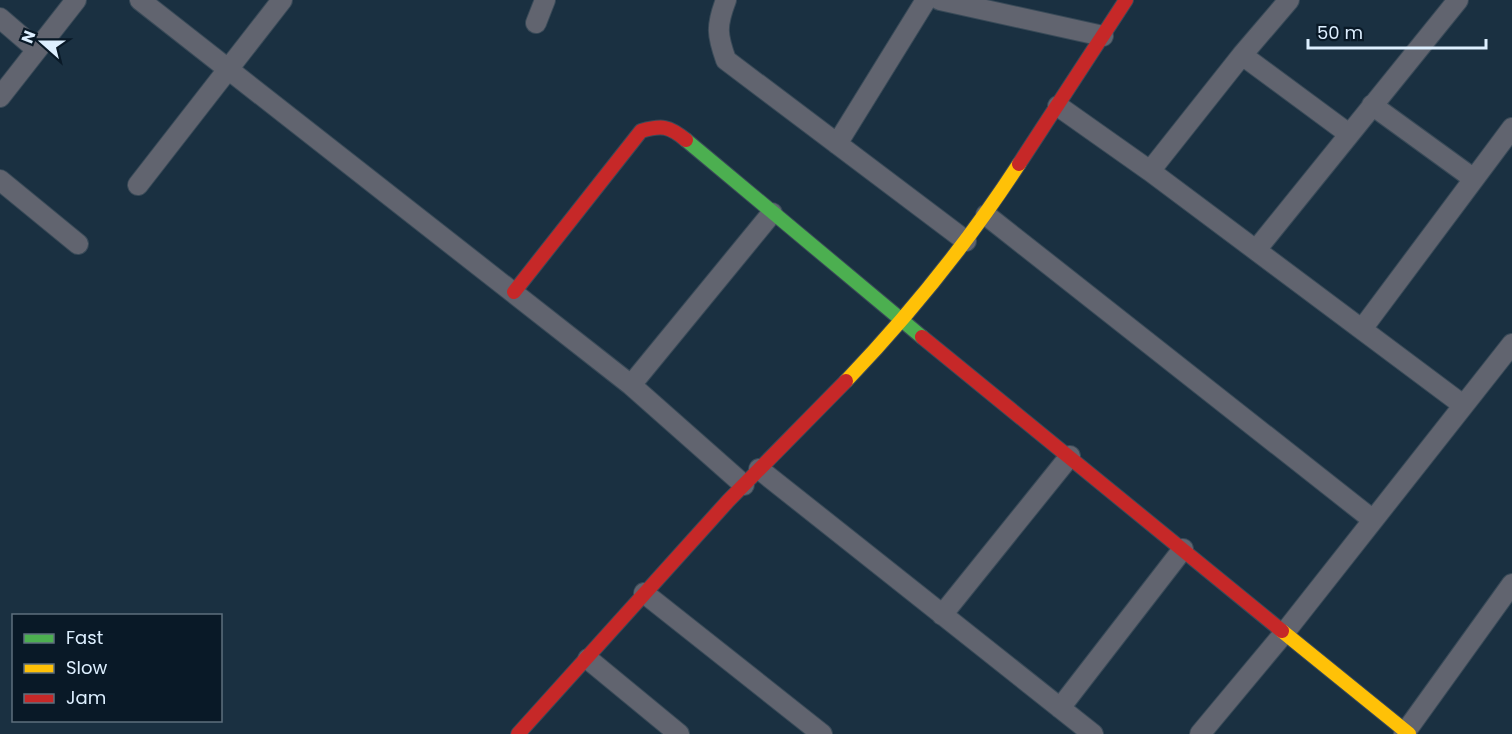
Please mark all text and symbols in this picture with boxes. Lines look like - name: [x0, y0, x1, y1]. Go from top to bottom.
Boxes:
- north arrow: [12, 12, 72, 72]
- scale bar: [1308, 12, 1486, 50]
- text: 50 m: [1317, 20, 1363, 45]
- text: N: [16, 27, 41, 47]
- legend: [12, 614, 222, 722]
- text: Fast: [66, 625, 103, 650]
- text: Slow: [66, 655, 108, 680]
- text: Jam: [66, 685, 106, 710]

